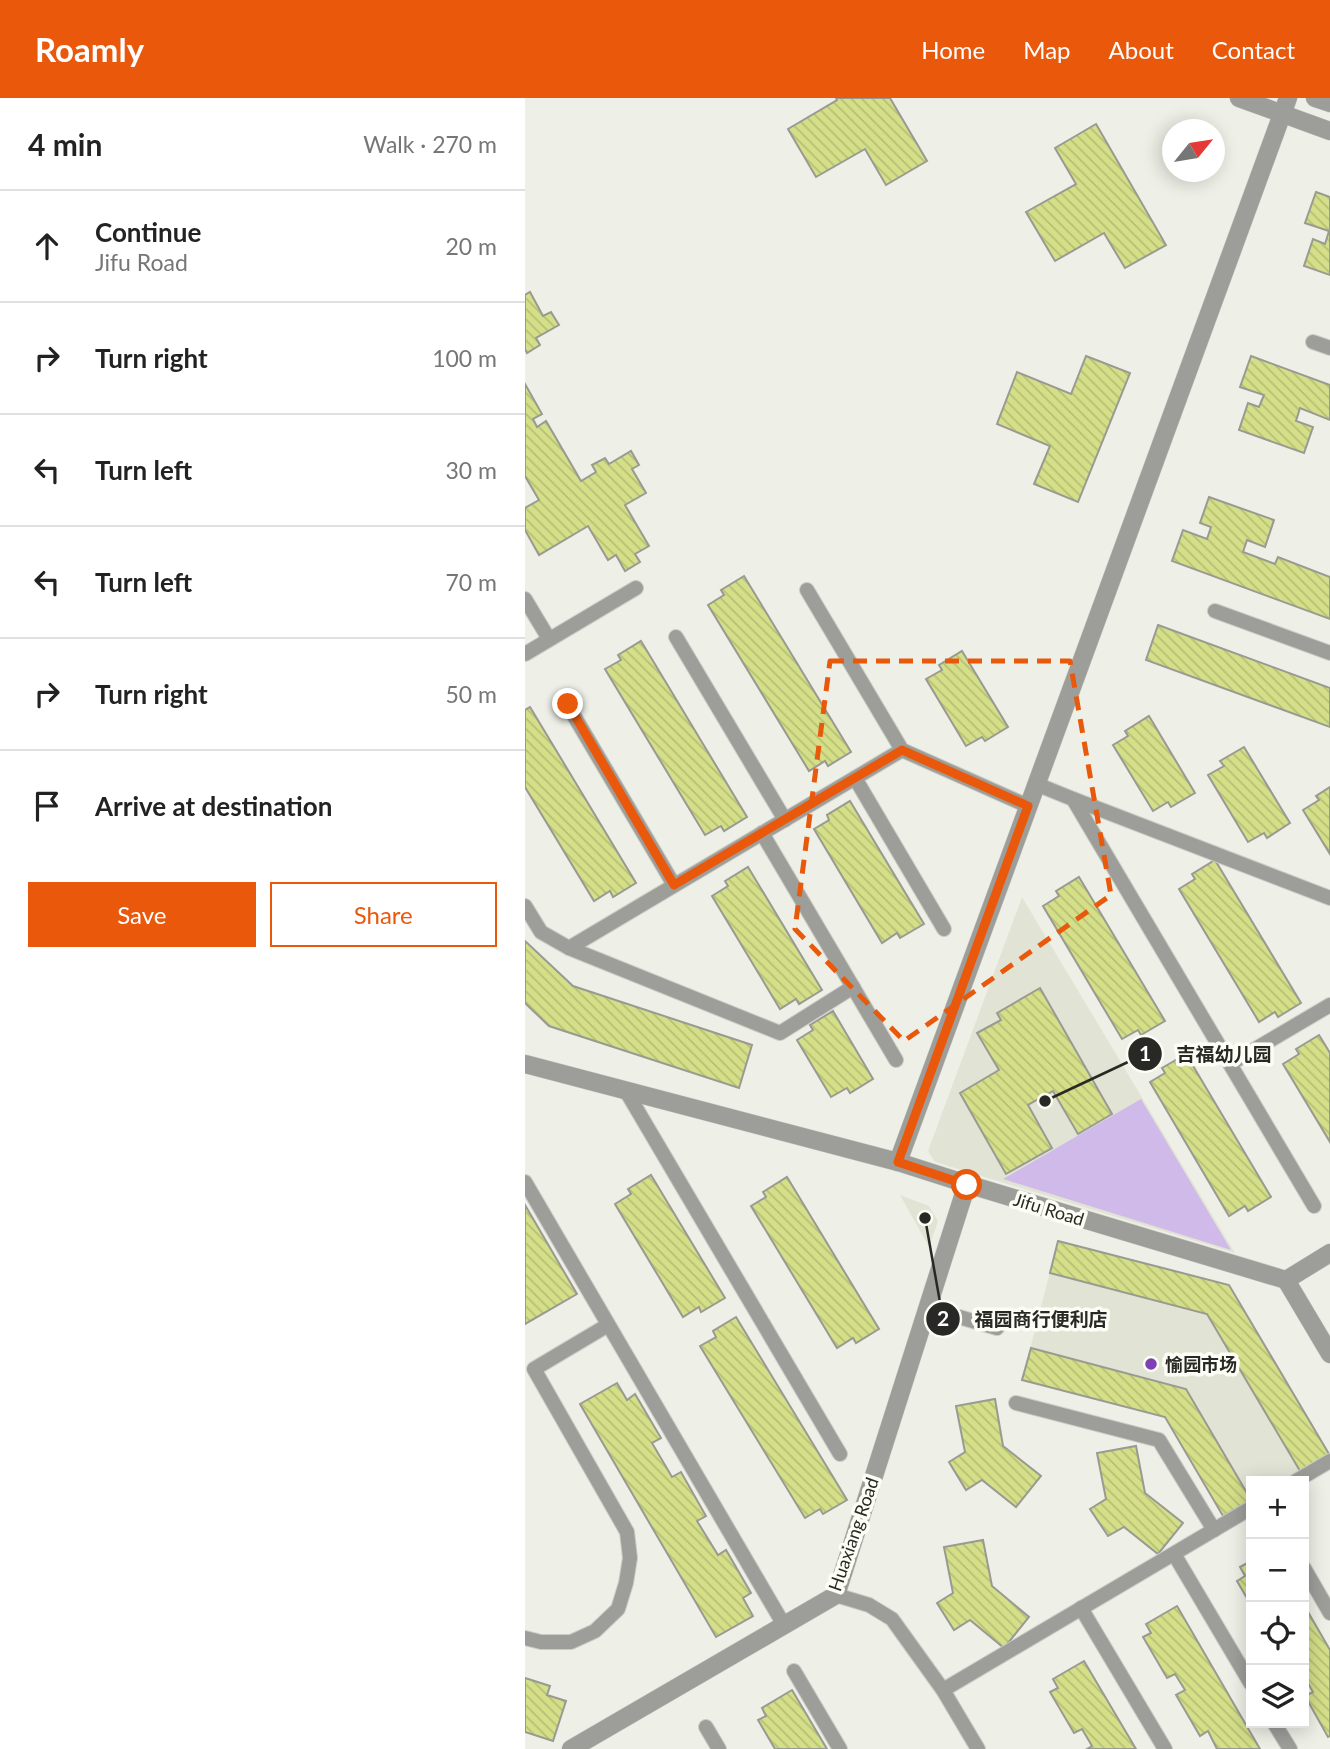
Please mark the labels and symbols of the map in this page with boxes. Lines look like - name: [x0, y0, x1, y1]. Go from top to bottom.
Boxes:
- north arrow: [1162, 119, 1225, 182]
- route end: [552, 688, 583, 719]
- callout: 吉福幼儿园: [1128, 1034, 1286, 1074]
- text: 1: [1139, 1040, 1151, 1065]
- text: 吉福幼儿园: [1176, 1042, 1272, 1065]
- route start: [951, 1169, 982, 1200]
- street label: Jifu Road: [1011, 1188, 1087, 1230]
- callout: 福园商行便利店: [925, 1299, 1121, 1339]
- text: 2: [937, 1305, 949, 1330]
- text: 福园商行便利店: [974, 1307, 1108, 1330]
- place label: 愉园市场: [1165, 1353, 1237, 1375]
- marker: 愉园市场: [1143, 1356, 1159, 1372]
- street label: Huaxiang Road: [823, 1474, 883, 1594]

